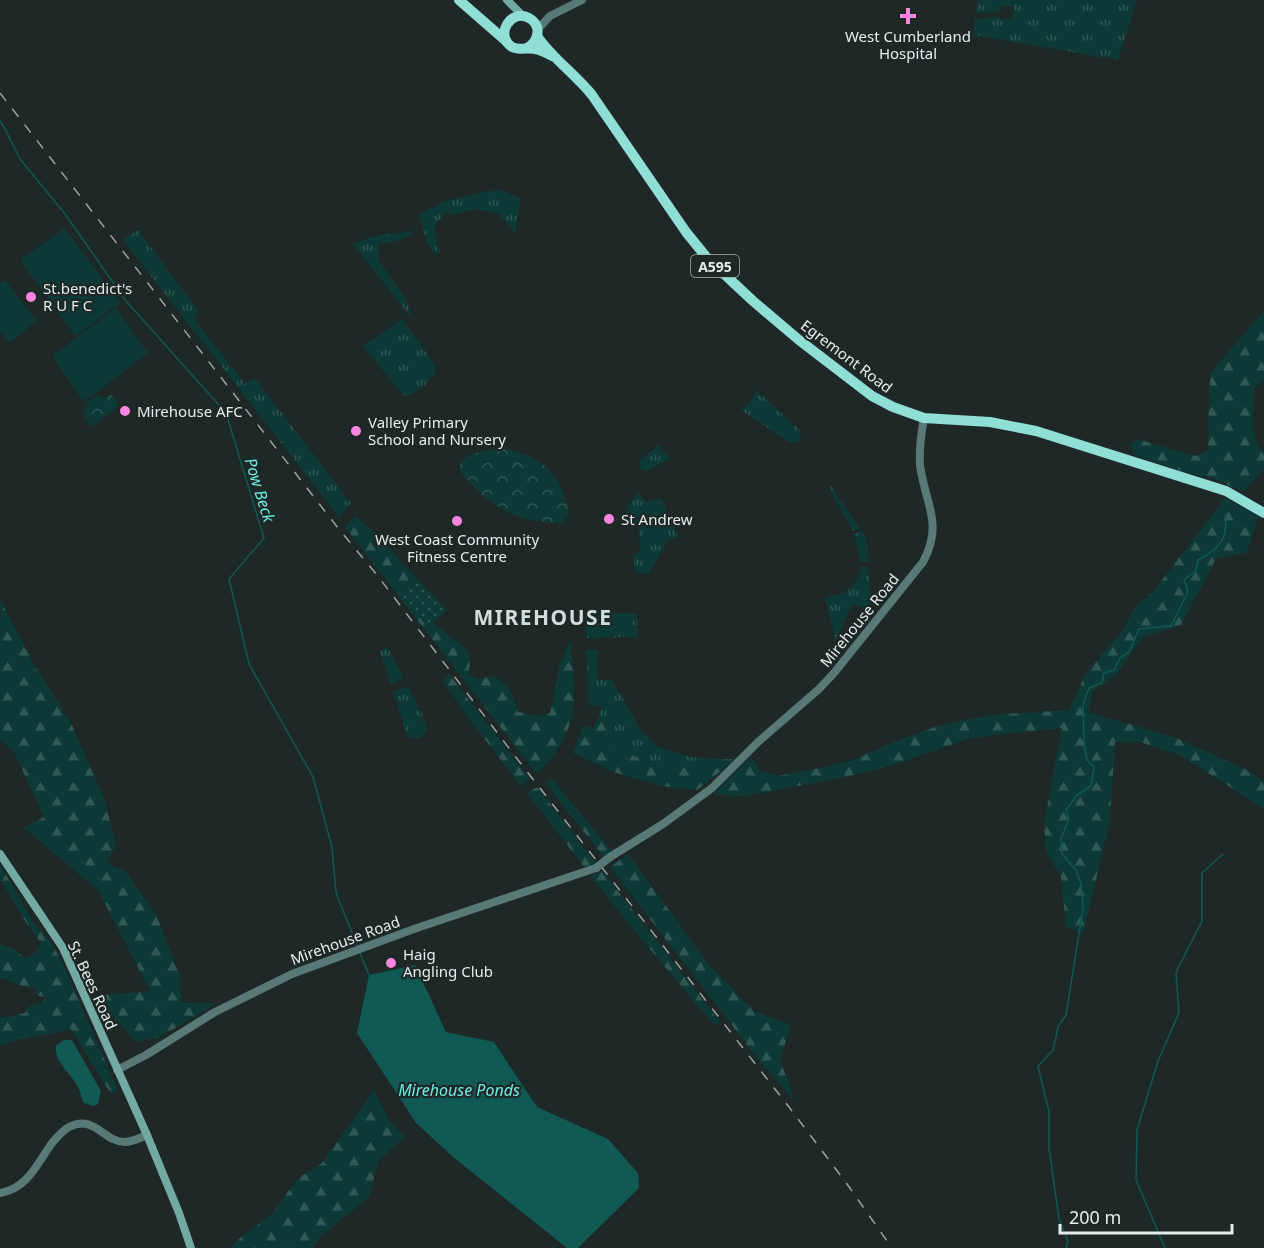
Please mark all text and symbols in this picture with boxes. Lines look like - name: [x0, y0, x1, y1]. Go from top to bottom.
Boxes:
- marker: West Cumberland Hospital: [899, 7, 917, 25]
- place label: West Cumberland Hospital: [845, 26, 971, 63]
- road number: A595: [691, 255, 739, 277]
- place label: St.benedict's R U F C: [43, 278, 132, 315]
- marker: St.benedict's R U F C: [24, 290, 38, 304]
- street label: Egremont Road: [797, 315, 897, 397]
- place label: Mirehouse AFC: [137, 401, 243, 421]
- marker: Mirehouse AFC: [118, 404, 132, 418]
- place label: Valley Primary School and Nursery: [368, 412, 506, 449]
- marker: Valley Primary School and Nursery: [349, 424, 363, 438]
- water label: Pow Beck: [240, 455, 281, 526]
- place label: St Andrew: [621, 509, 693, 529]
- marker: St Andrew: [602, 512, 616, 526]
- marker: West Coast Community Fitness Centre: [450, 514, 464, 528]
- place label: West Coast Community Fitness Centre: [375, 529, 539, 566]
- street label: Mirehouse Road: [815, 569, 903, 671]
- district label: MIREHOUSE: [474, 603, 612, 631]
- street label: Mirehouse Road: [288, 911, 402, 969]
- street label: St. Bees Road: [64, 938, 122, 1032]
- place label: Haig Angling Club: [403, 944, 493, 981]
- marker: Haig Angling Club: [384, 956, 398, 970]
- water label: Mirehouse Ponds: [398, 1079, 520, 1101]
- scale bar: [1060, 1197, 1232, 1235]
- text: 200 m: [1069, 1205, 1121, 1229]

